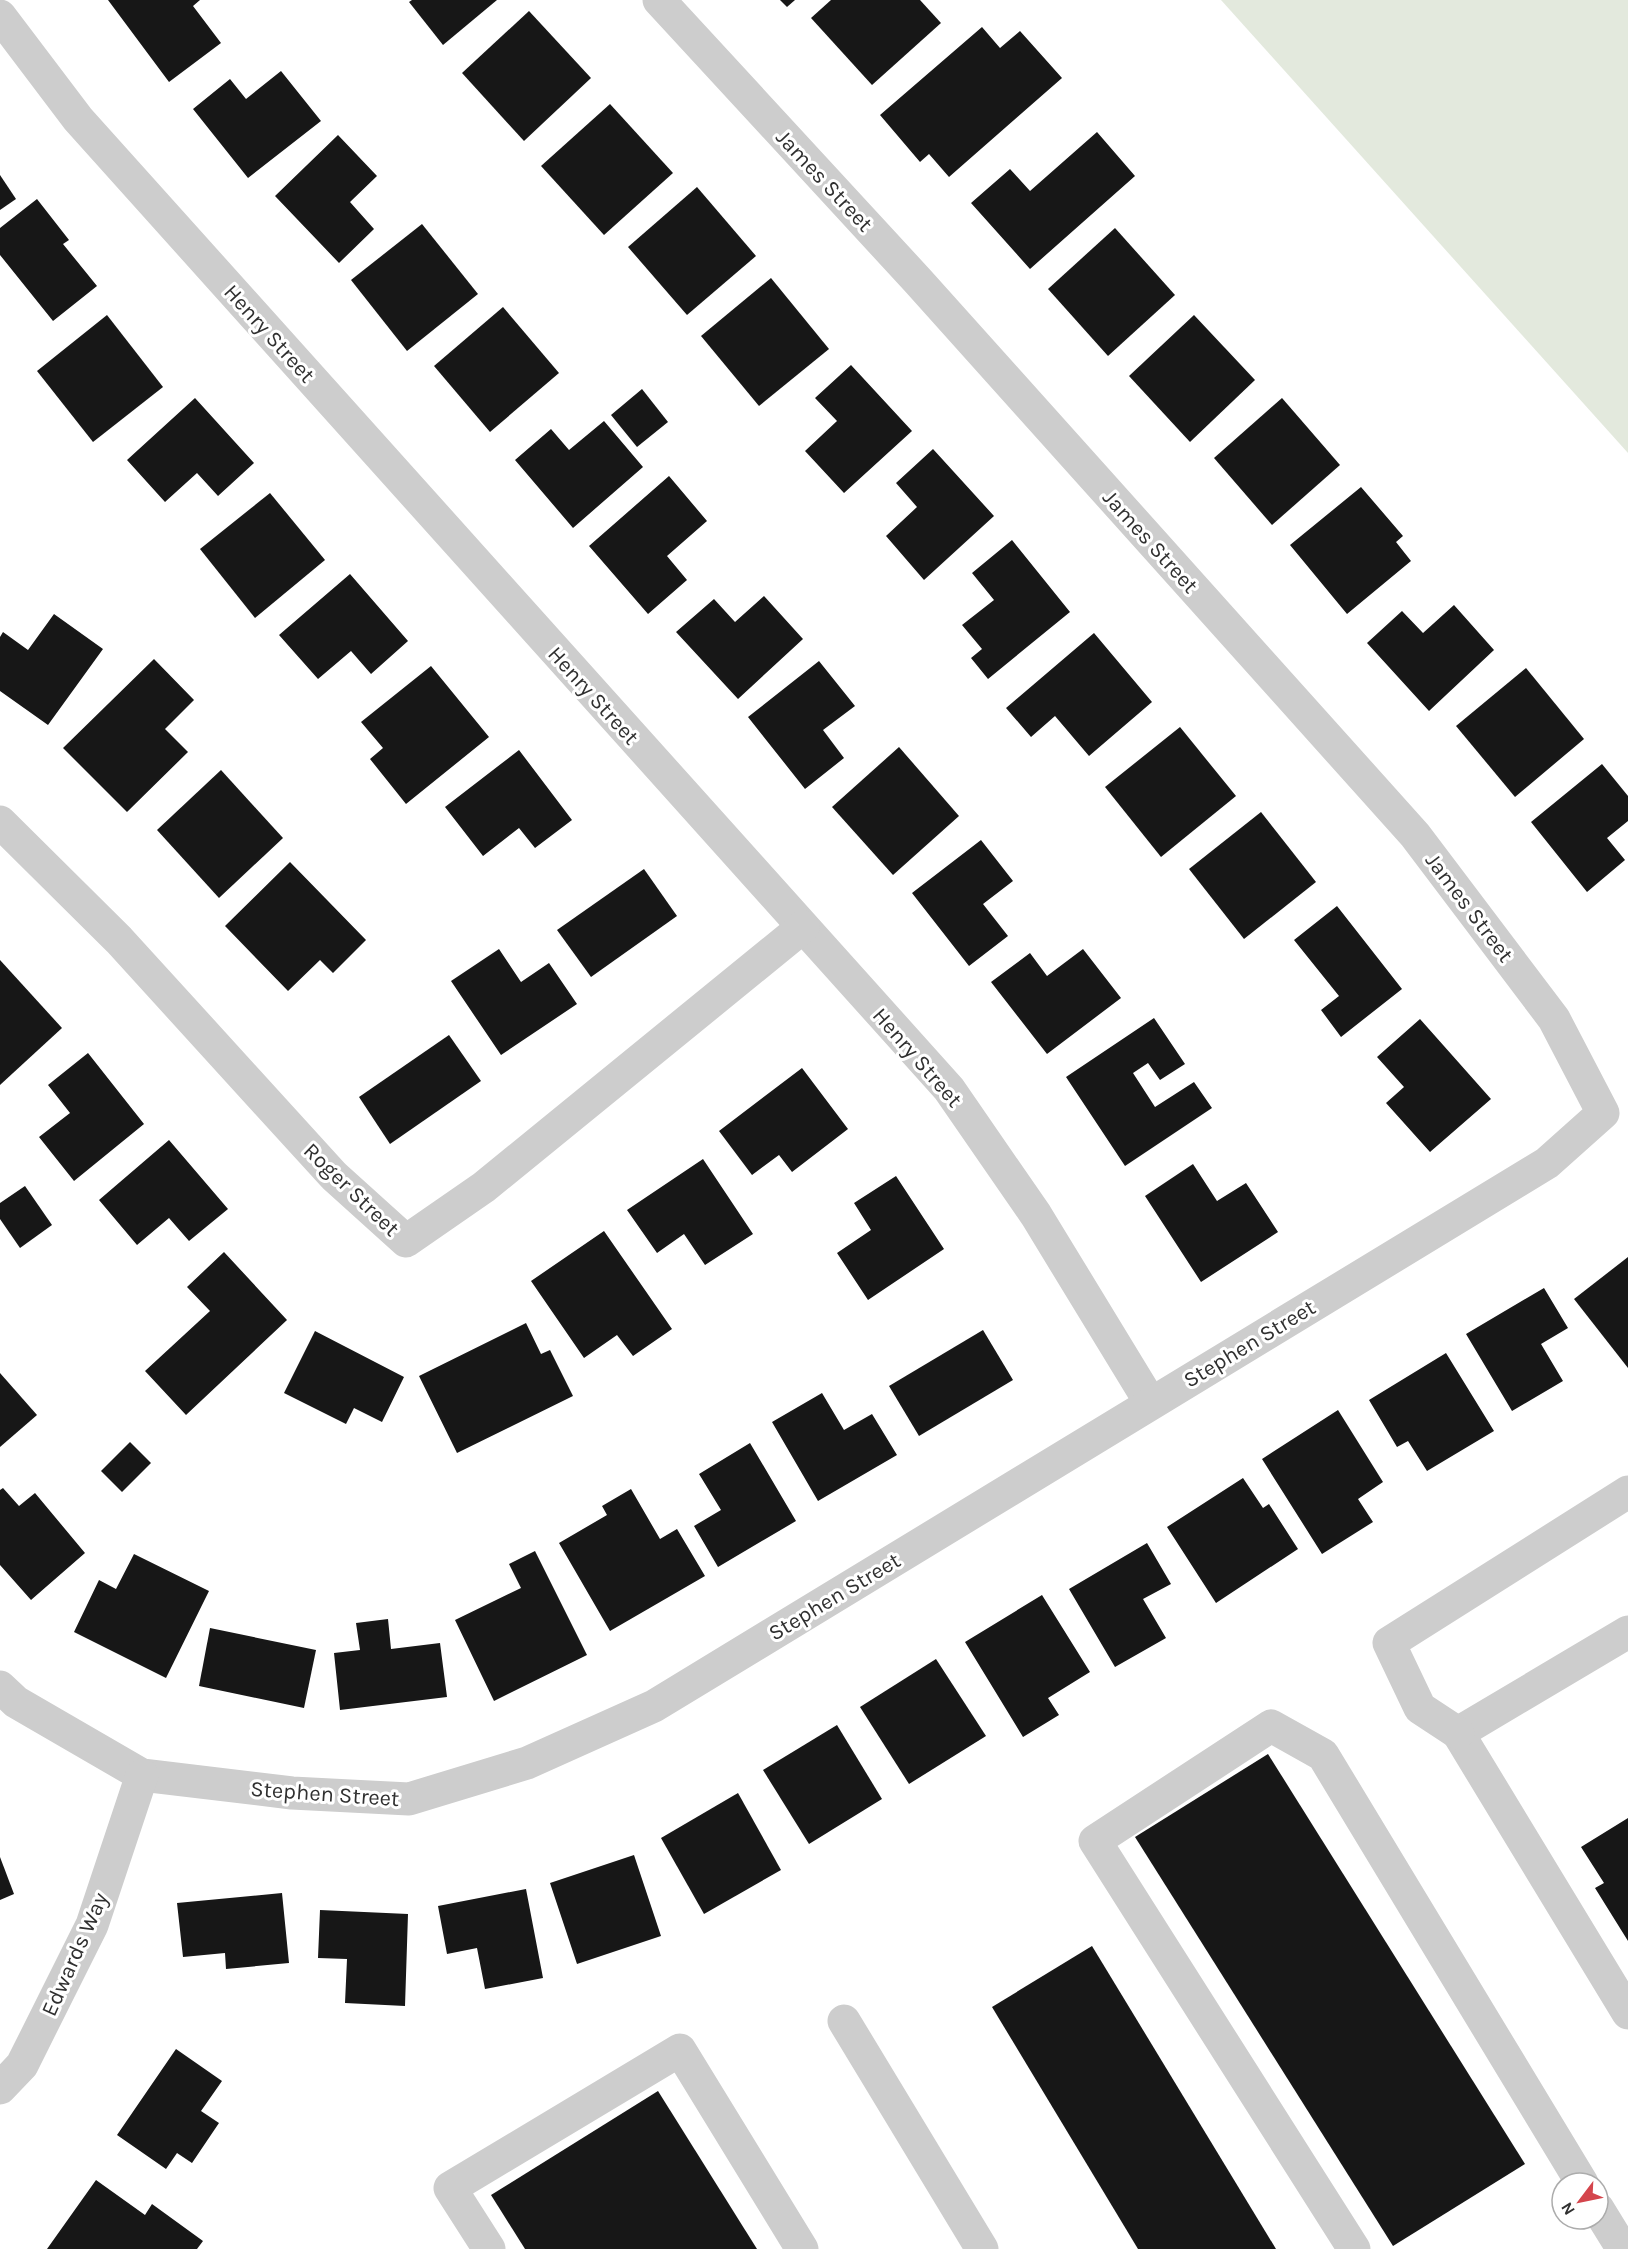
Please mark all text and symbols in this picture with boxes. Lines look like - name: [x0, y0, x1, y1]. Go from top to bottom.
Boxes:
- street label: James Street: [770, 124, 878, 237]
- street label: Henry Street: [218, 279, 320, 388]
- street label: James Street: [1097, 485, 1203, 599]
- street label: Henry Street: [542, 641, 644, 750]
- street label: James Street: [1420, 848, 1519, 967]
- street label: Henry Street: [867, 1003, 967, 1113]
- street label: Roger Street: [298, 1138, 404, 1242]
- street label: Stephen Street: [1179, 1294, 1320, 1393]
- street label: Stephen Street: [764, 1547, 905, 1646]
- street label: Stephen Street: [250, 1776, 400, 1812]
- street label: Edwards Way: [36, 1889, 114, 2020]
- north arrow: [1550, 2171, 1610, 2231]
- text: N: [1557, 2199, 1579, 2219]

